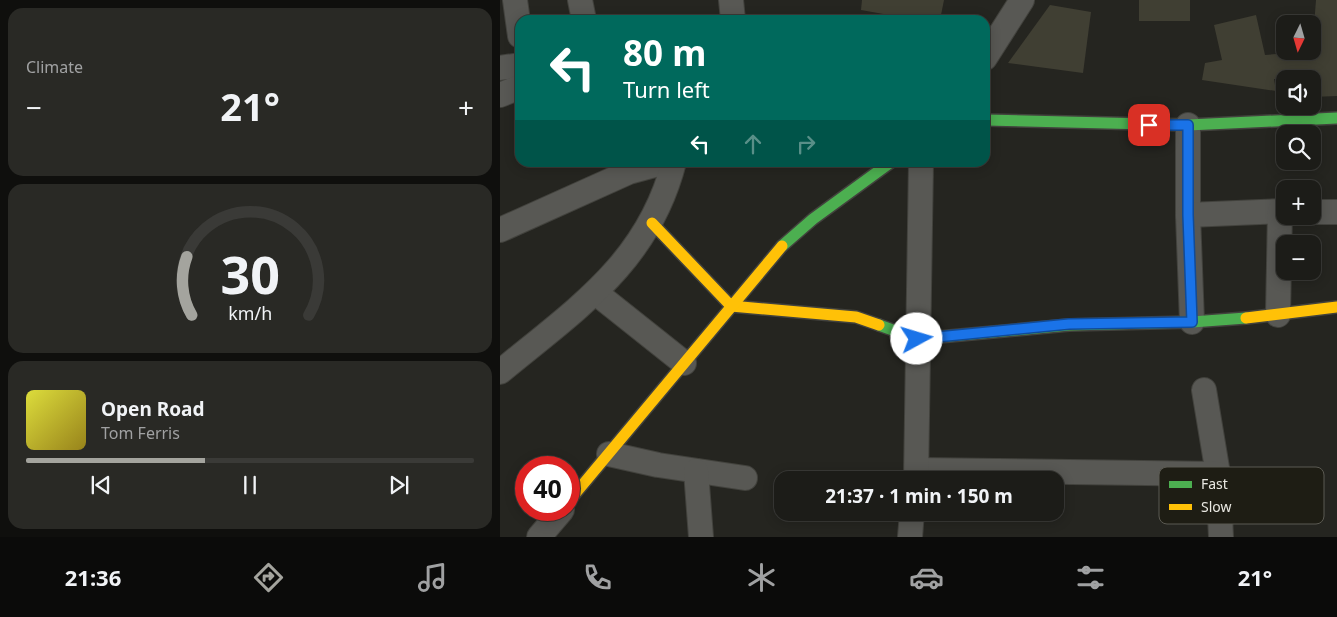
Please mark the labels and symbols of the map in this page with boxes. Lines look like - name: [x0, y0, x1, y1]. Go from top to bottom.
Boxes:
- north arrow: [1276, 15, 1321, 60]
- pin: [1128, 104, 1170, 146]
- position arrow: [890, 312, 942, 364]
- speed limit sign: 40: [515, 456, 580, 521]
- legend: [1159, 467, 1324, 524]
- text: Fast: [1201, 474, 1228, 493]
- text: Slow: [1201, 497, 1232, 516]

